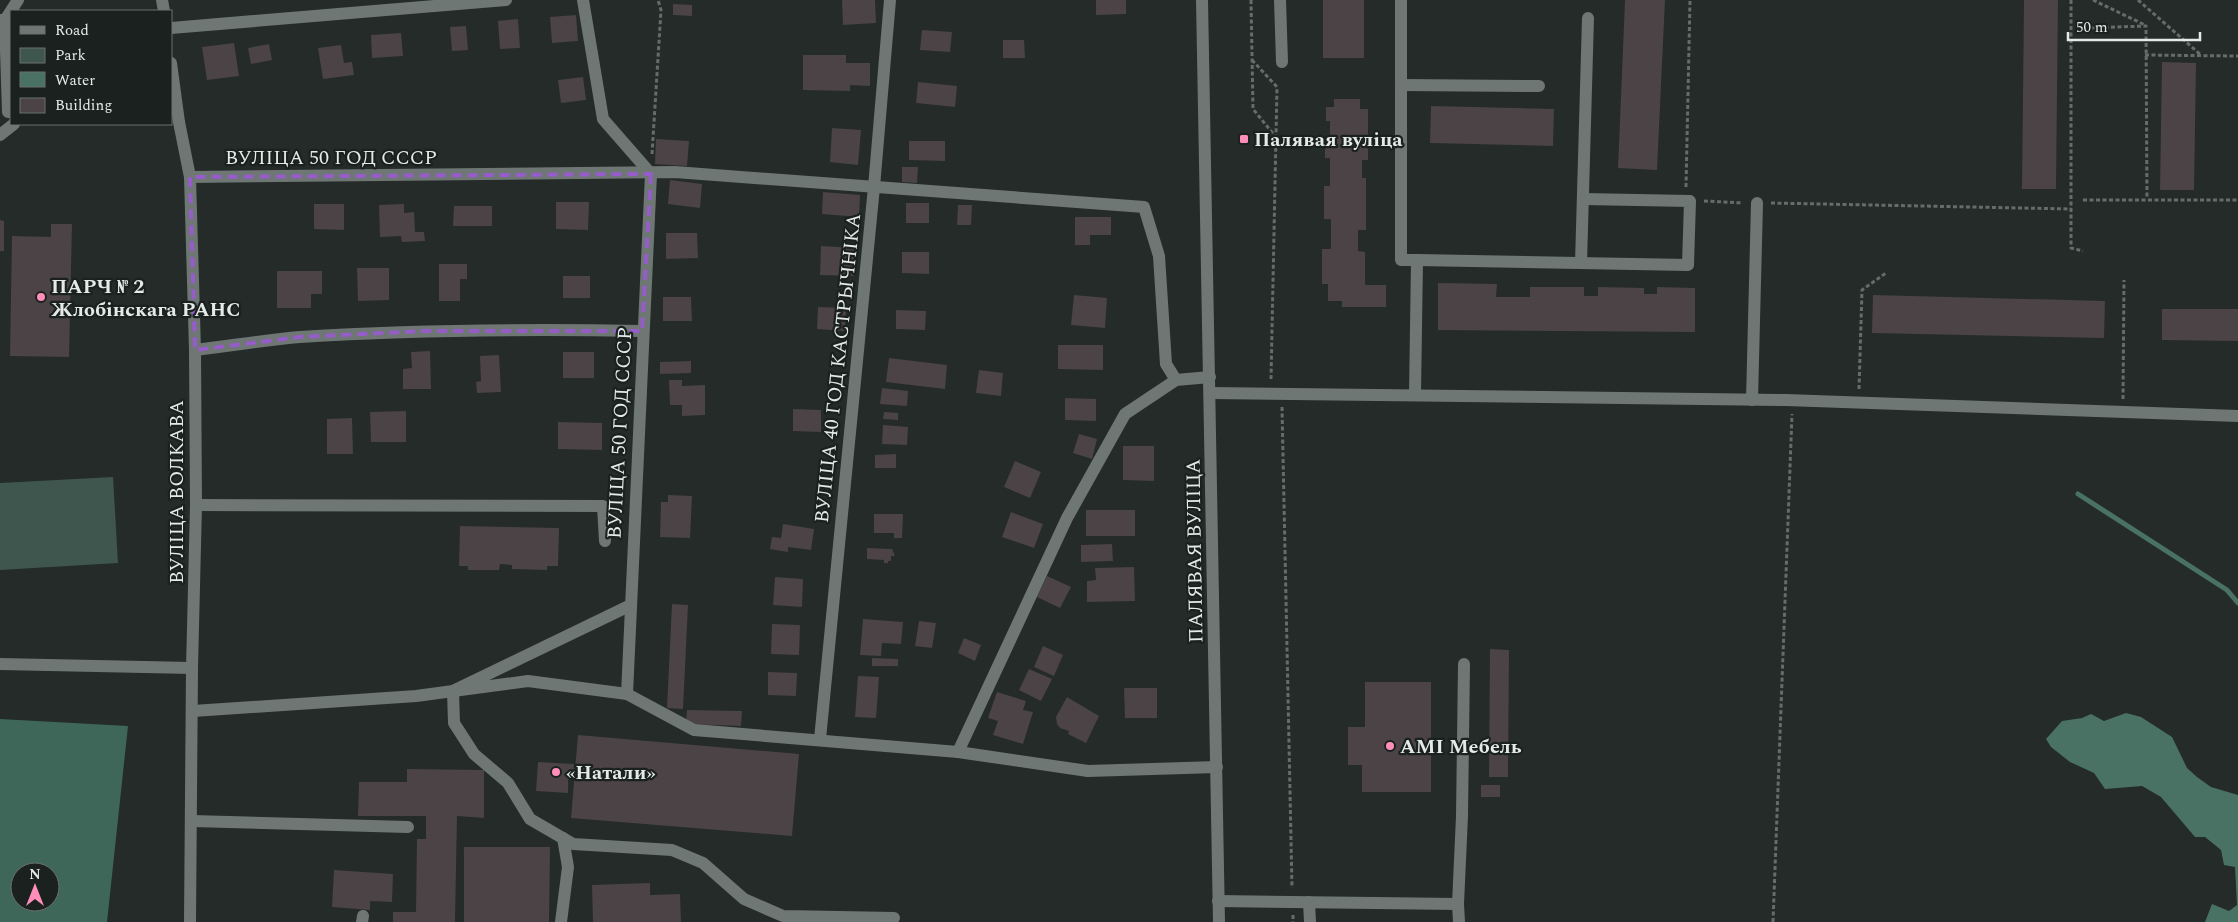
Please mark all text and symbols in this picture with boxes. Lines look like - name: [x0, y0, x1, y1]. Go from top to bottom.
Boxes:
- legend: [10, 10, 172, 125]
- scale bar: [2068, 10, 2200, 42]
- text: 50 m: [2076, 16, 2108, 39]
- text: Road: [55, 19, 89, 42]
- text: Park: [55, 44, 86, 67]
- text: Water: [55, 69, 95, 92]
- text: Building: [55, 94, 112, 117]
- place label: Палявая вуліца: [1254, 125, 1403, 155]
- marker: Палявая вуліца: [1238, 133, 1250, 145]
- street label: ВУЛІЦА 50 ГОД СССР: [225, 143, 437, 173]
- street label: ВУЛІЦА 40 ГОД КАСТРЫЧНІКА: [807, 212, 869, 524]
- place label: ПАРЧ № 2 Жлобінскага РАНС: [51, 272, 241, 325]
- marker: ПАРЧ № 2 Жлобінскага РАНС: [35, 291, 47, 303]
- street label: ВУЛІЦА 50 ГОД СССР: [599, 326, 641, 540]
- street label: ВУЛІЦА ВОЛКАВА: [162, 400, 192, 584]
- street label: ПАЛЯВАЯ ВУЛІЦА: [1178, 459, 1212, 643]
- place label: AMI Мебель: [1400, 732, 1522, 762]
- marker: AMI Мебель: [1384, 740, 1396, 752]
- place label: «Натали»: [566, 758, 656, 788]
- marker: «Натали»: [550, 766, 562, 778]
- north arrow: [10, 862, 60, 912]
- text: N: [29, 864, 41, 885]

